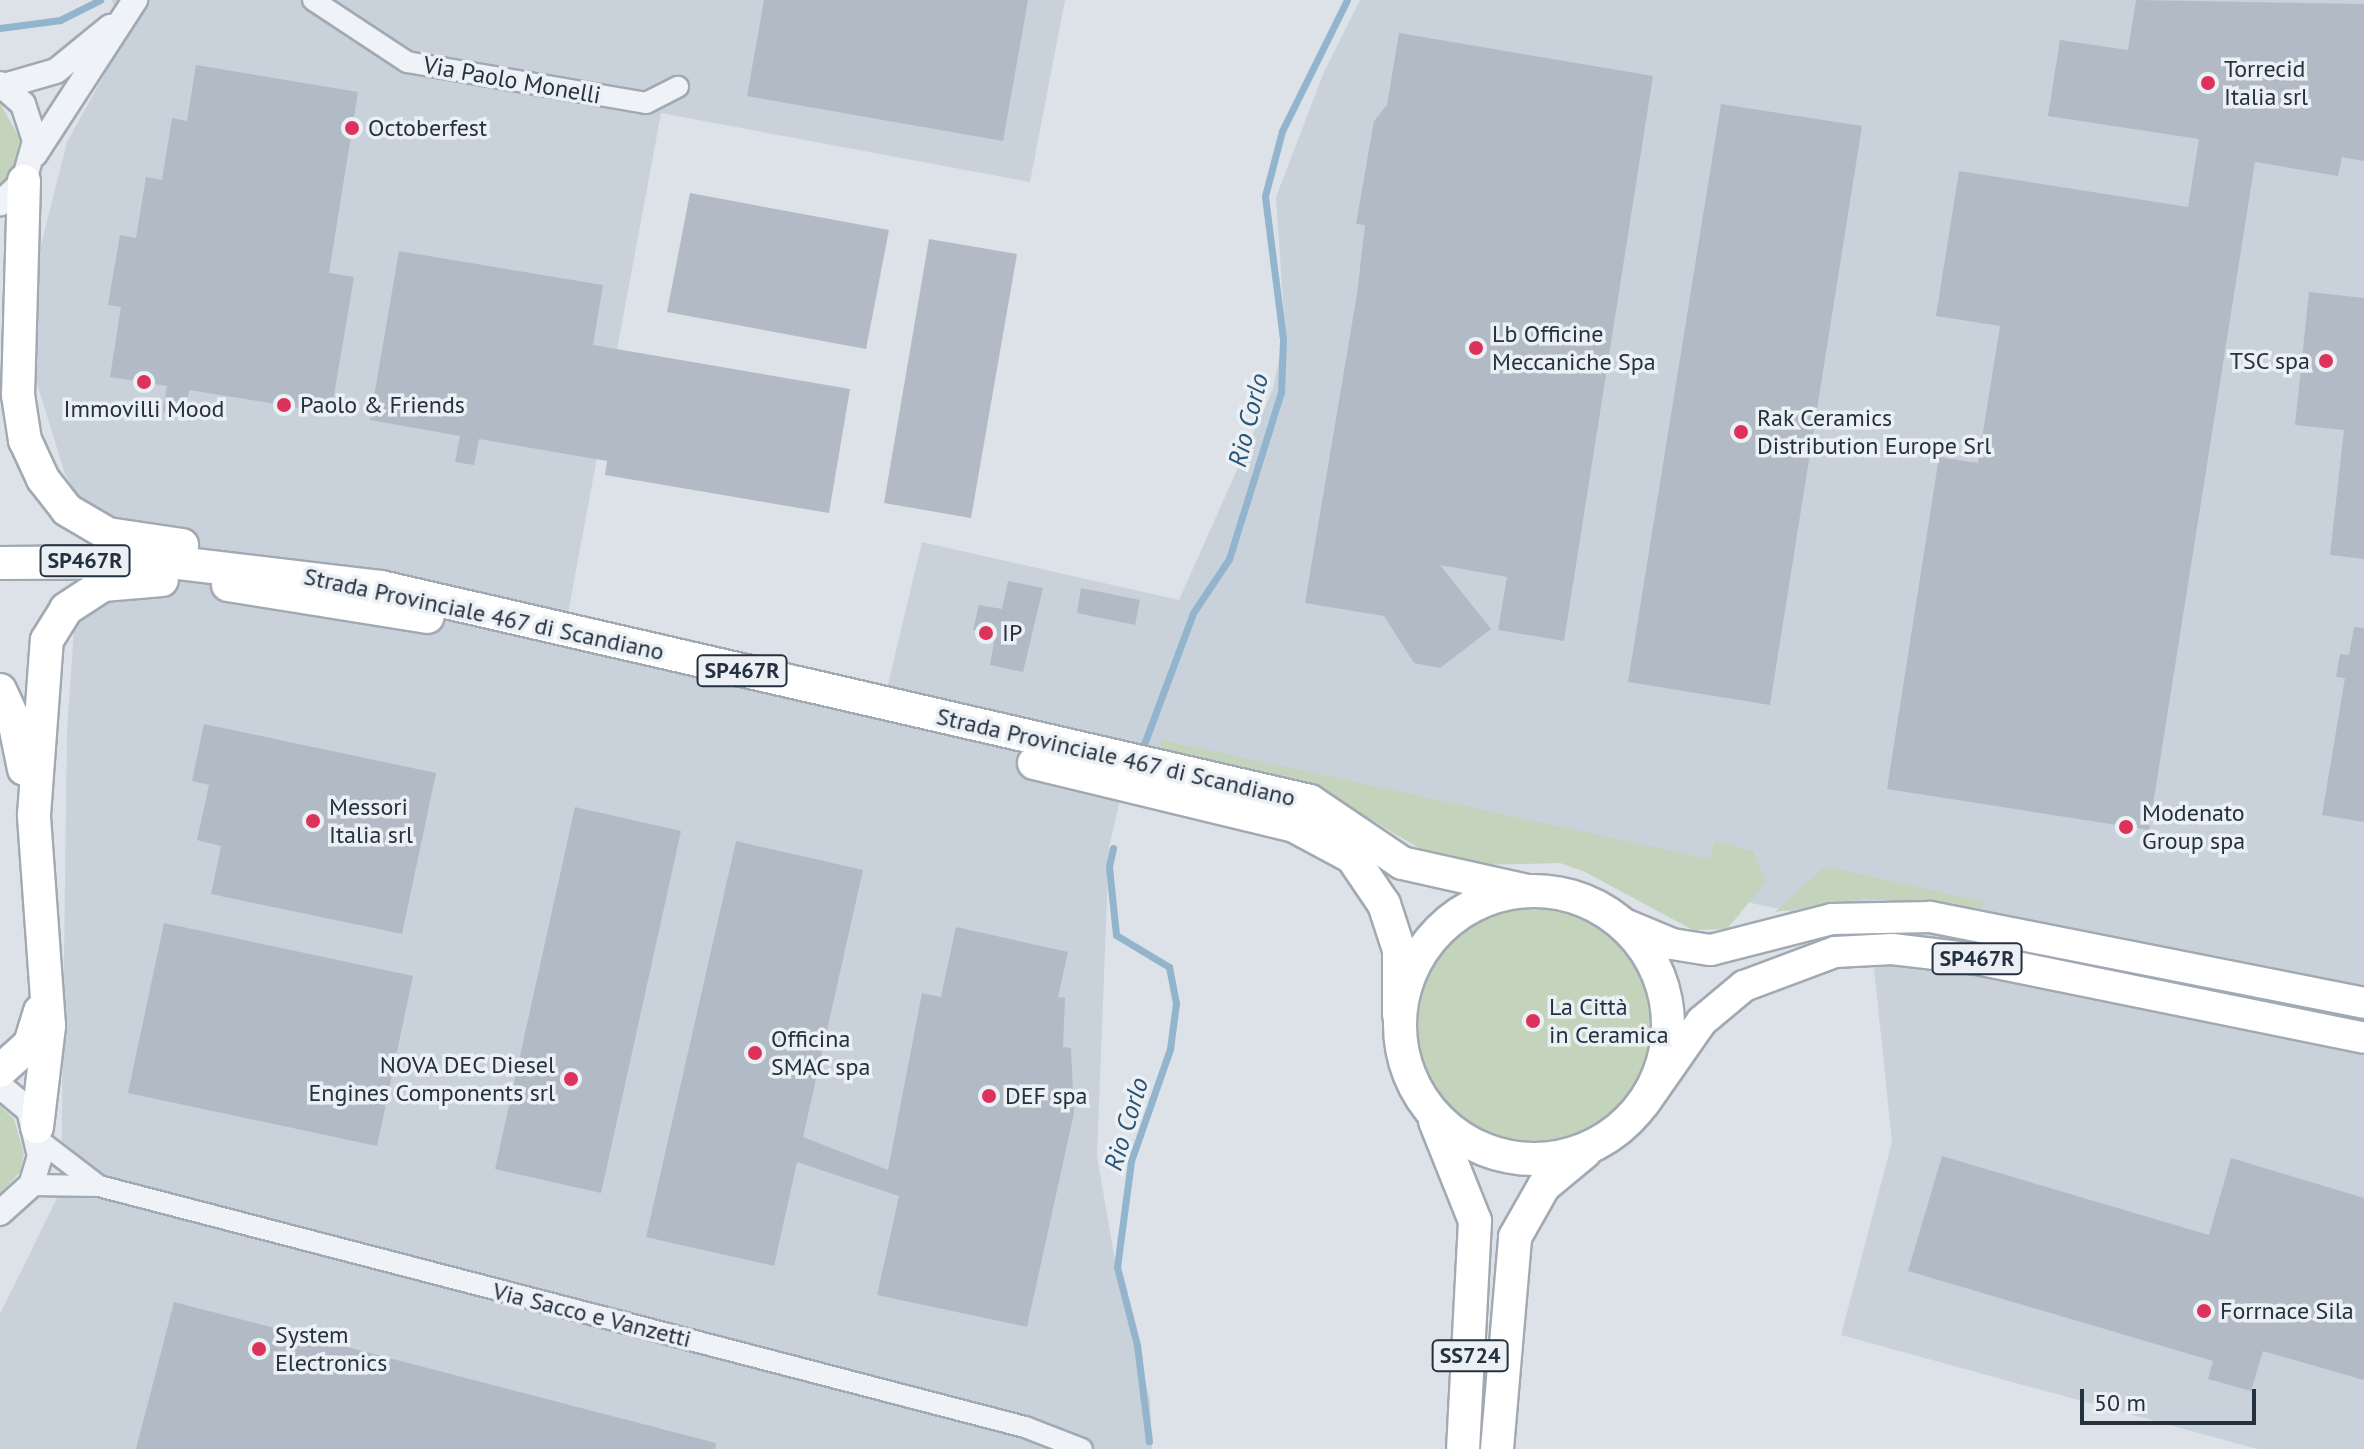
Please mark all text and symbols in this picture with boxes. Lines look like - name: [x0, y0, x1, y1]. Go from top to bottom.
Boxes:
- street label: Via Paolo Monelli: [421, 50, 603, 110]
- place label: Torrecid Italia srl: [2224, 55, 2308, 111]
- marker: Torrecid Italia srl: [2199, 74, 2217, 92]
- place label: Octoberfest: [368, 114, 487, 142]
- marker: Octoberfest: [343, 119, 361, 137]
- place label: Lb Officine Meccaniche Spa: [1492, 320, 1656, 376]
- marker: Lb Officine Meccaniche Spa: [1467, 339, 1485, 357]
- place label: TSC spa: [2229, 347, 2310, 375]
- marker: TSC spa: [2317, 352, 2335, 370]
- water label: Rio Corlo: [1221, 370, 1275, 470]
- marker: Immovilli Mood: [135, 373, 153, 391]
- place label: Paolo & Friends: [300, 391, 465, 419]
- place label: Immovilli Mood: [63, 395, 225, 423]
- marker: Paolo & Friends: [275, 396, 293, 414]
- place label: Rak Ceramics Distribution Europe Srl: [1757, 404, 1991, 460]
- marker: Rak Ceramics Distribution Europe Srl: [1732, 423, 1750, 441]
- road number: SP467R: [39, 543, 131, 579]
- street label: Strada Provinciale 467 di Scandiano: [301, 562, 667, 666]
- place label: IP: [1002, 619, 1022, 647]
- marker: IP: [977, 624, 995, 642]
- road number: SP467R: [696, 653, 788, 689]
- street label: Strada Provinciale 467 di Scandiano: [933, 702, 1299, 812]
- place label: Messori Italia srl: [329, 793, 413, 849]
- place label: Modenato Group spa: [2142, 799, 2245, 855]
- marker: Messori Italia srl: [304, 812, 322, 830]
- marker: Modenato Group spa: [2117, 818, 2135, 836]
- road number: SP467R: [1931, 941, 2023, 977]
- place label: La Città in Ceramica: [1549, 993, 1669, 1049]
- marker: La Città in Ceramica: [1524, 1012, 1542, 1030]
- place label: Officina SMAC spa: [771, 1025, 871, 1081]
- marker: Officina SMAC spa: [746, 1044, 764, 1062]
- place label: NOVA DEC Diesel Engines Components srl: [308, 1051, 555, 1107]
- marker: NOVA DEC Diesel Engines Components srl: [562, 1070, 580, 1088]
- water label: Rio Corlo: [1097, 1074, 1155, 1174]
- place label: DEF spa: [1005, 1082, 1087, 1110]
- marker: DEF spa: [980, 1087, 998, 1105]
- street label: Via Sacco e Vanzetti: [489, 1276, 695, 1354]
- place label: Forrnace Sila: [2220, 1297, 2354, 1325]
- marker: Forrnace Sila: [2195, 1302, 2213, 1320]
- place label: System Electronics: [275, 1321, 387, 1377]
- road number: SS724: [1430, 1338, 1510, 1374]
- marker: System Electronics: [250, 1340, 268, 1358]
- scale bar: [2084, 1373, 2260, 1423]
- text: 50 m: [2094, 1387, 2146, 1418]

